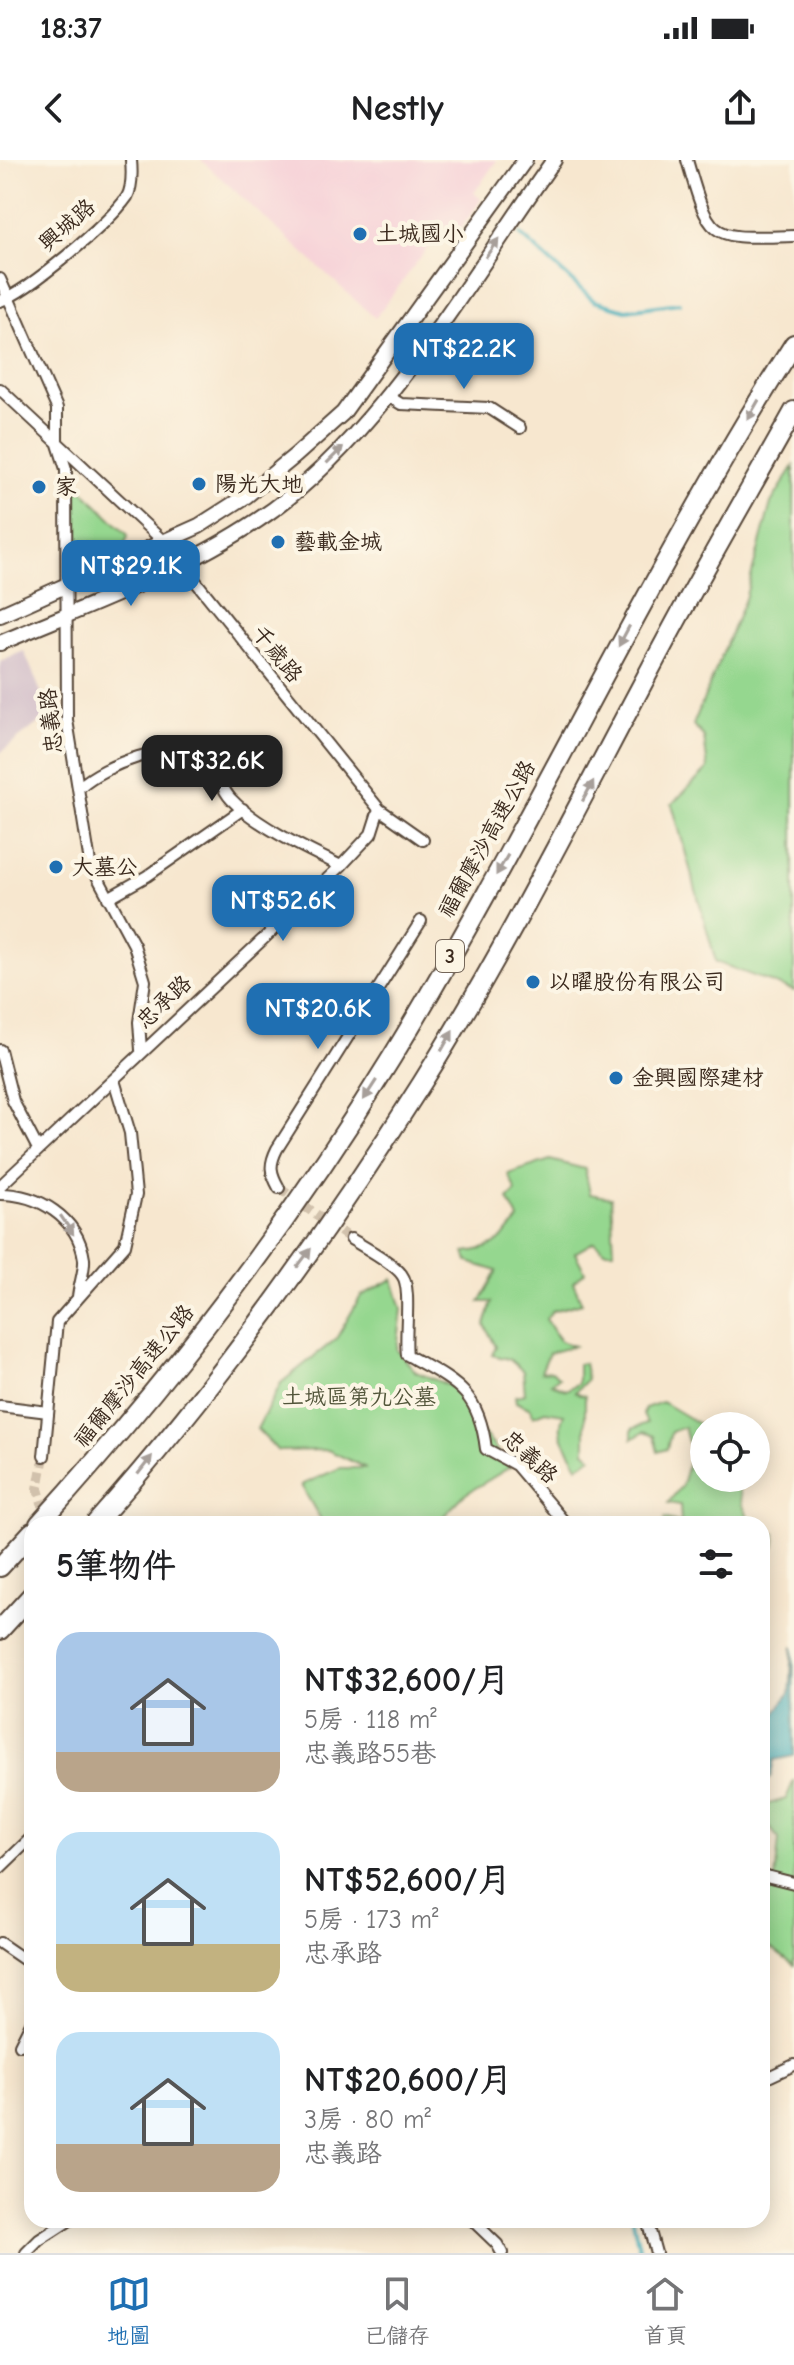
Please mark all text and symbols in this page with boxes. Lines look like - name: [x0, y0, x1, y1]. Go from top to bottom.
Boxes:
- text: 18:37: [40, 11, 102, 46]
- icon: back: [32, 86, 76, 130]
- icon: share: [718, 86, 762, 130]
- text: Nestly: [350, 88, 444, 129]
- street label: 興城路: [34, 194, 100, 256]
- place label: 土城國小: [376, 221, 464, 247]
- marker: 土城國小: [351, 225, 369, 243]
- one-way arrow: [484, 237, 499, 258]
- pin: NT$22.2K: [381, 323, 547, 391]
- text: NT$22.2K: [412, 334, 516, 364]
- one-way arrow: [746, 399, 760, 421]
- one-way arrow: [325, 446, 344, 465]
- place label: 陽光大地: [215, 471, 303, 497]
- place label: 家: [55, 474, 77, 500]
- marker: 陽光大地: [190, 475, 208, 493]
- marker: 家: [30, 478, 48, 496]
- place label: 藝載金城: [294, 529, 382, 555]
- marker: 藝載金城: [269, 533, 287, 551]
- pin: NT$29.1K: [48, 540, 214, 608]
- text: NT$29.1K: [80, 551, 182, 581]
- street label: 千歲路: [246, 620, 308, 688]
- one-way arrow: [618, 625, 632, 647]
- street label: 忠義路: [35, 687, 67, 755]
- pin: NT$32.6K: [129, 735, 295, 803]
- text: NT$32.6K: [160, 746, 264, 776]
- street label: 福爾摩沙高速公路: [433, 756, 541, 922]
- one-way arrow: [581, 779, 594, 802]
- place label: 大墓公: [72, 854, 138, 880]
- one-way arrow: [495, 854, 509, 876]
- marker: 大墓公: [47, 858, 65, 876]
- pin: NT$52.6K: [200, 875, 366, 943]
- text: NT$52.6K: [230, 886, 336, 916]
- road number: 3: [436, 940, 464, 972]
- place label: 以曜股份有限公司: [549, 969, 725, 995]
- street label: 忠承路: [131, 970, 197, 1034]
- marker: 以曜股份有限公司: [524, 973, 542, 991]
- pin: NT$20.6K: [235, 983, 401, 1051]
- text: NT$20.6K: [265, 994, 372, 1024]
- one-way arrow: [440, 1030, 454, 1053]
- place label: 金興國際建材: [632, 1065, 764, 1091]
- marker: 金興國際建材: [607, 1069, 625, 1087]
- one-way arrow: [363, 1079, 378, 1100]
- one-way arrow: [59, 1214, 74, 1235]
- one-way arrow: [295, 1248, 311, 1269]
- street label: 福爾摩沙高速公路: [69, 1299, 199, 1453]
- park label: 土城區第九公墓: [282, 1384, 436, 1410]
- map controls: [690, 1412, 770, 1492]
- button: locate: [690, 1412, 770, 1492]
- street label: 忠義路: [497, 1425, 563, 1489]
- one-way arrow: [137, 1455, 153, 1475]
- icon: filters: [694, 1542, 738, 1586]
- text: 5筆物件: [56, 1546, 176, 1586]
- text: NT$32,600/月: [304, 1660, 510, 1700]
- icon: home: [120, 1664, 216, 1760]
- text: 5房 · 118 m²: [304, 1705, 437, 1735]
- text: 忠義路55巷: [304, 1739, 436, 1769]
- text: NT$52,600/月: [304, 1860, 512, 1900]
- icon: home: [120, 1864, 216, 1960]
- text: 5房 · 173 m²: [304, 1905, 438, 1935]
- text: 忠承路: [304, 1939, 382, 1969]
- text: NT$20,600/月: [304, 2060, 513, 2100]
- icon: home: [120, 2064, 216, 2160]
- text: 3房 · 80 m²: [304, 2105, 431, 2135]
- text: 忠義路: [304, 2139, 382, 2169]
- tab: 地圖: [107, 2272, 151, 2349]
- tab: 已儲存: [364, 2272, 430, 2349]
- tab: 首頁: [643, 2272, 687, 2349]

